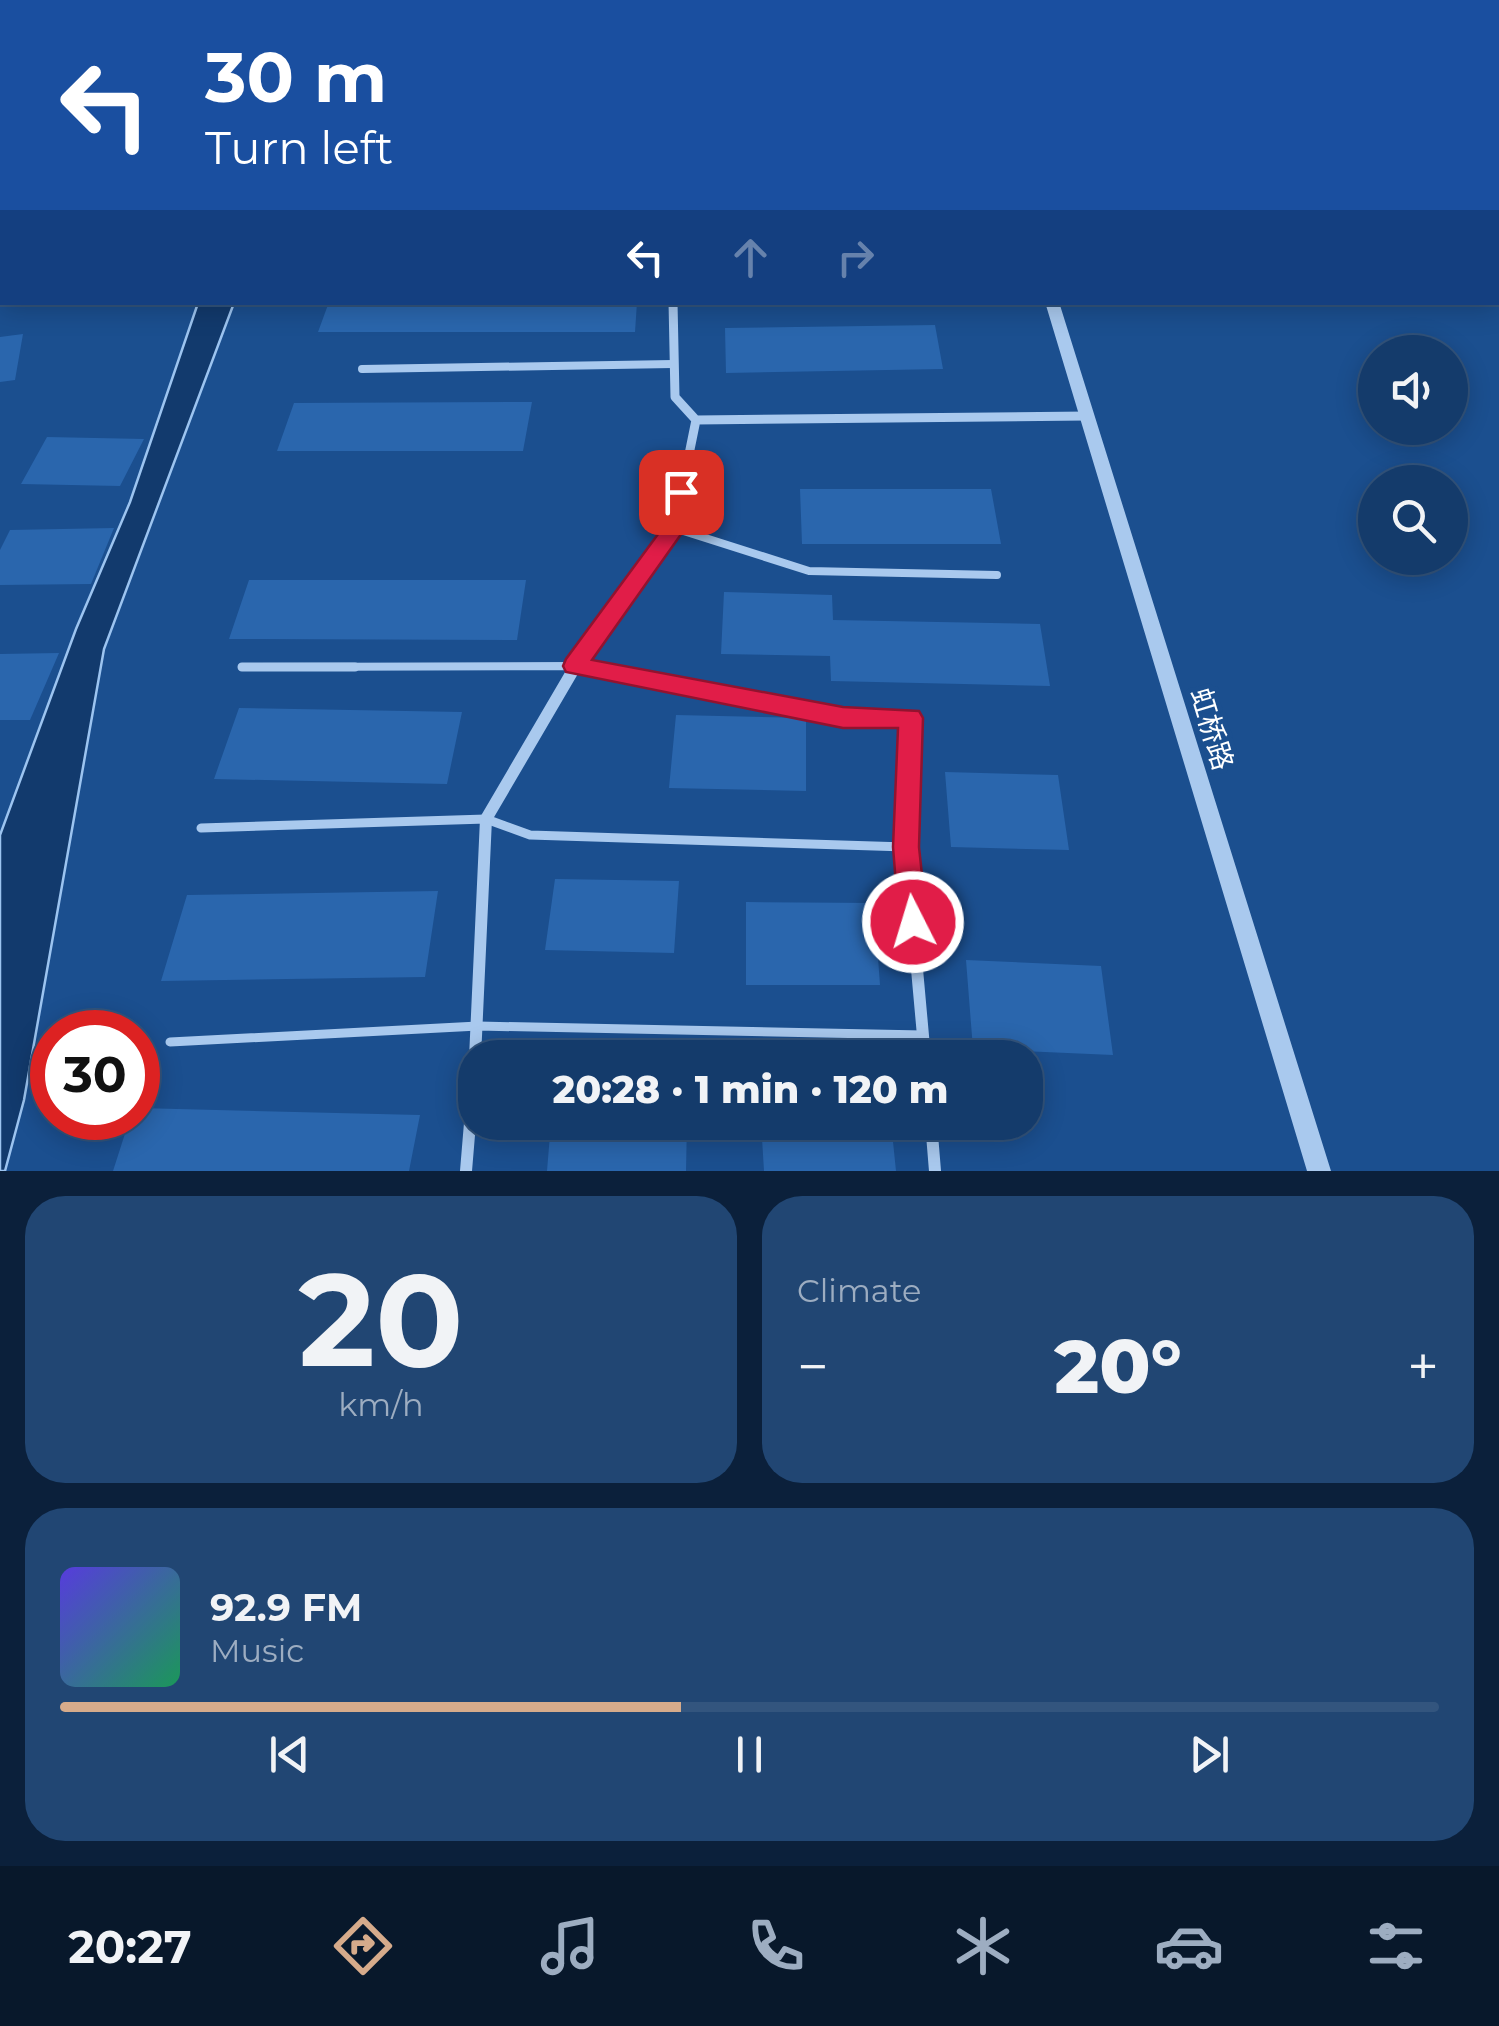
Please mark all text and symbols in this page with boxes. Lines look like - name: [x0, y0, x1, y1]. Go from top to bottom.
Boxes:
- text: 30 m: [205, 34, 387, 120]
- icon: left: [40, 40, 170, 170]
- text: Turn left: [205, 120, 393, 175]
- icon: left: [618, 230, 673, 285]
- icon: ahead: [723, 230, 778, 285]
- icon: right: [828, 230, 883, 285]
- map controls: [1358, 335, 1468, 575]
- button: sound: [1358, 335, 1468, 445]
- pin: [639, 450, 724, 535]
- icon: arrive: [654, 465, 709, 520]
- button: search: [1358, 465, 1468, 575]
- street label: 虹桥路: [1183, 684, 1241, 774]
- position arrow: [861, 870, 965, 974]
- speed limit sign: 30: [30, 1010, 160, 1140]
- text: 20:28 · 1 min · 120 m: [553, 1066, 948, 1113]
- text: 20: [299, 1240, 463, 1399]
- text: Climate: [797, 1271, 921, 1310]
- text: 20°: [1054, 1320, 1182, 1412]
- text: −: [797, 1333, 829, 1400]
- text: +: [1407, 1333, 1439, 1400]
- text: km/h: [338, 1385, 424, 1424]
- text: 92.9 FM: [210, 1584, 362, 1631]
- text: Music: [210, 1631, 304, 1670]
- icon: previous: [262, 1727, 317, 1782]
- icon: pause: [722, 1727, 777, 1782]
- icon: next: [1182, 1727, 1237, 1782]
- icon: directions: [328, 1911, 398, 1981]
- icon: music: [535, 1911, 605, 1981]
- icon: phone: [741, 1911, 811, 1981]
- icon: climate: [948, 1911, 1018, 1981]
- icon: car: [1154, 1911, 1224, 1981]
- icon: filters: [1361, 1911, 1431, 1981]
- text: 20:27: [68, 1919, 192, 1974]

